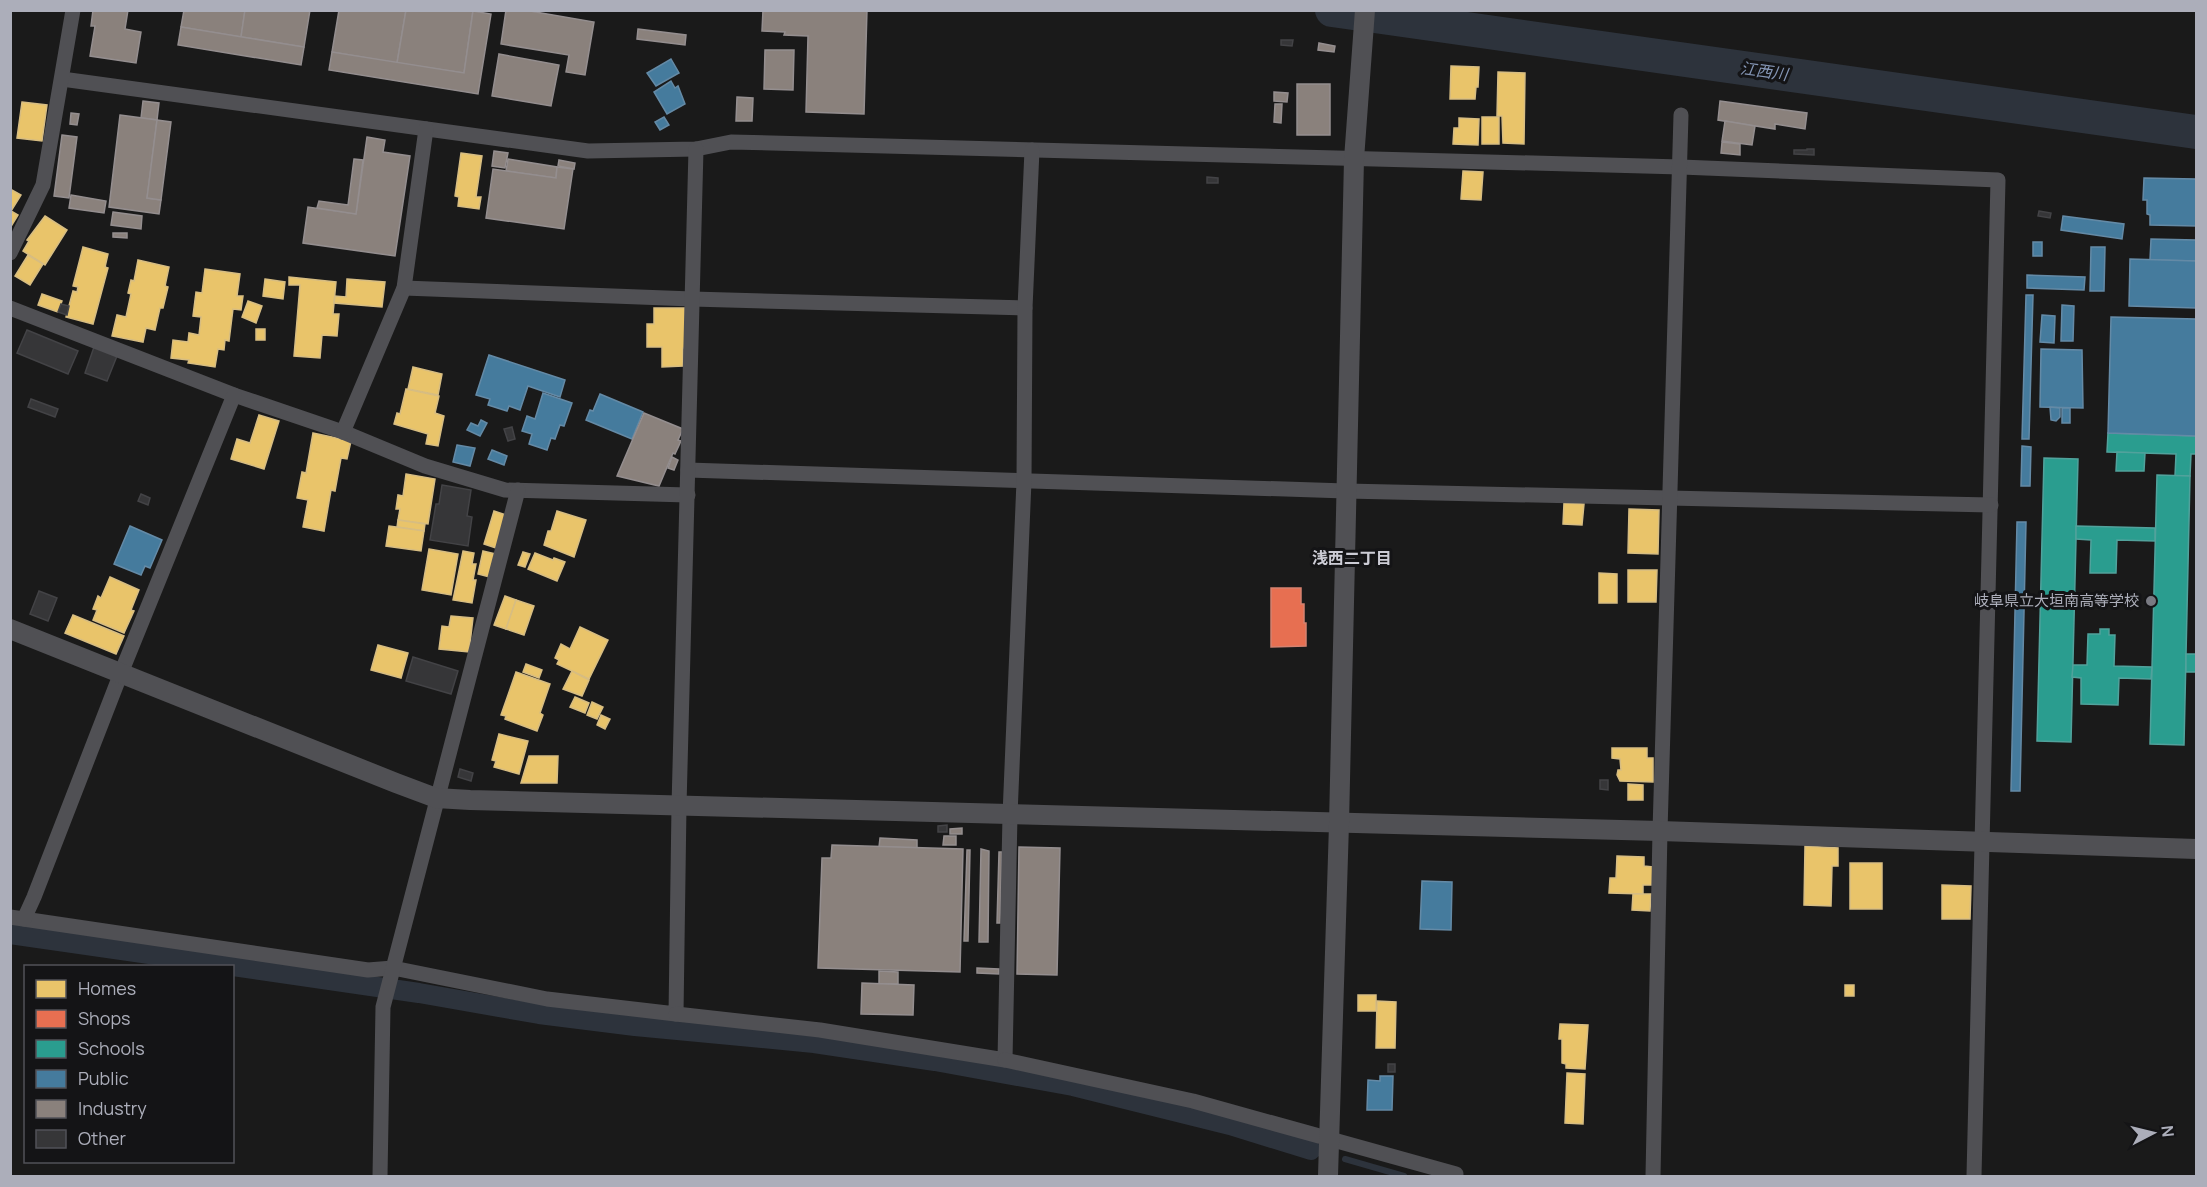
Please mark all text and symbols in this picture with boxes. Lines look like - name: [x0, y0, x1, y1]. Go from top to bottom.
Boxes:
- water label: 江西川: [1739, 57, 1791, 86]
- district label: 浅西二丁目: [1312, 547, 1392, 569]
- place label: 岐阜県立大垣南高等学校: [1974, 590, 2139, 611]
- marker: 岐阜県立大垣南高等学校: [2144, 594, 2158, 608]
- legend: [24, 965, 234, 1163]
- text: Homes: [78, 976, 136, 1000]
- text: Shops: [78, 1006, 130, 1030]
- text: Schools: [78, 1036, 145, 1060]
- text: Public: [78, 1066, 129, 1090]
- text: Industry: [78, 1096, 147, 1120]
- north arrow: [2123, 1103, 2183, 1163]
- text: N: [2156, 1124, 2180, 1138]
- text: Other: [78, 1126, 126, 1150]

